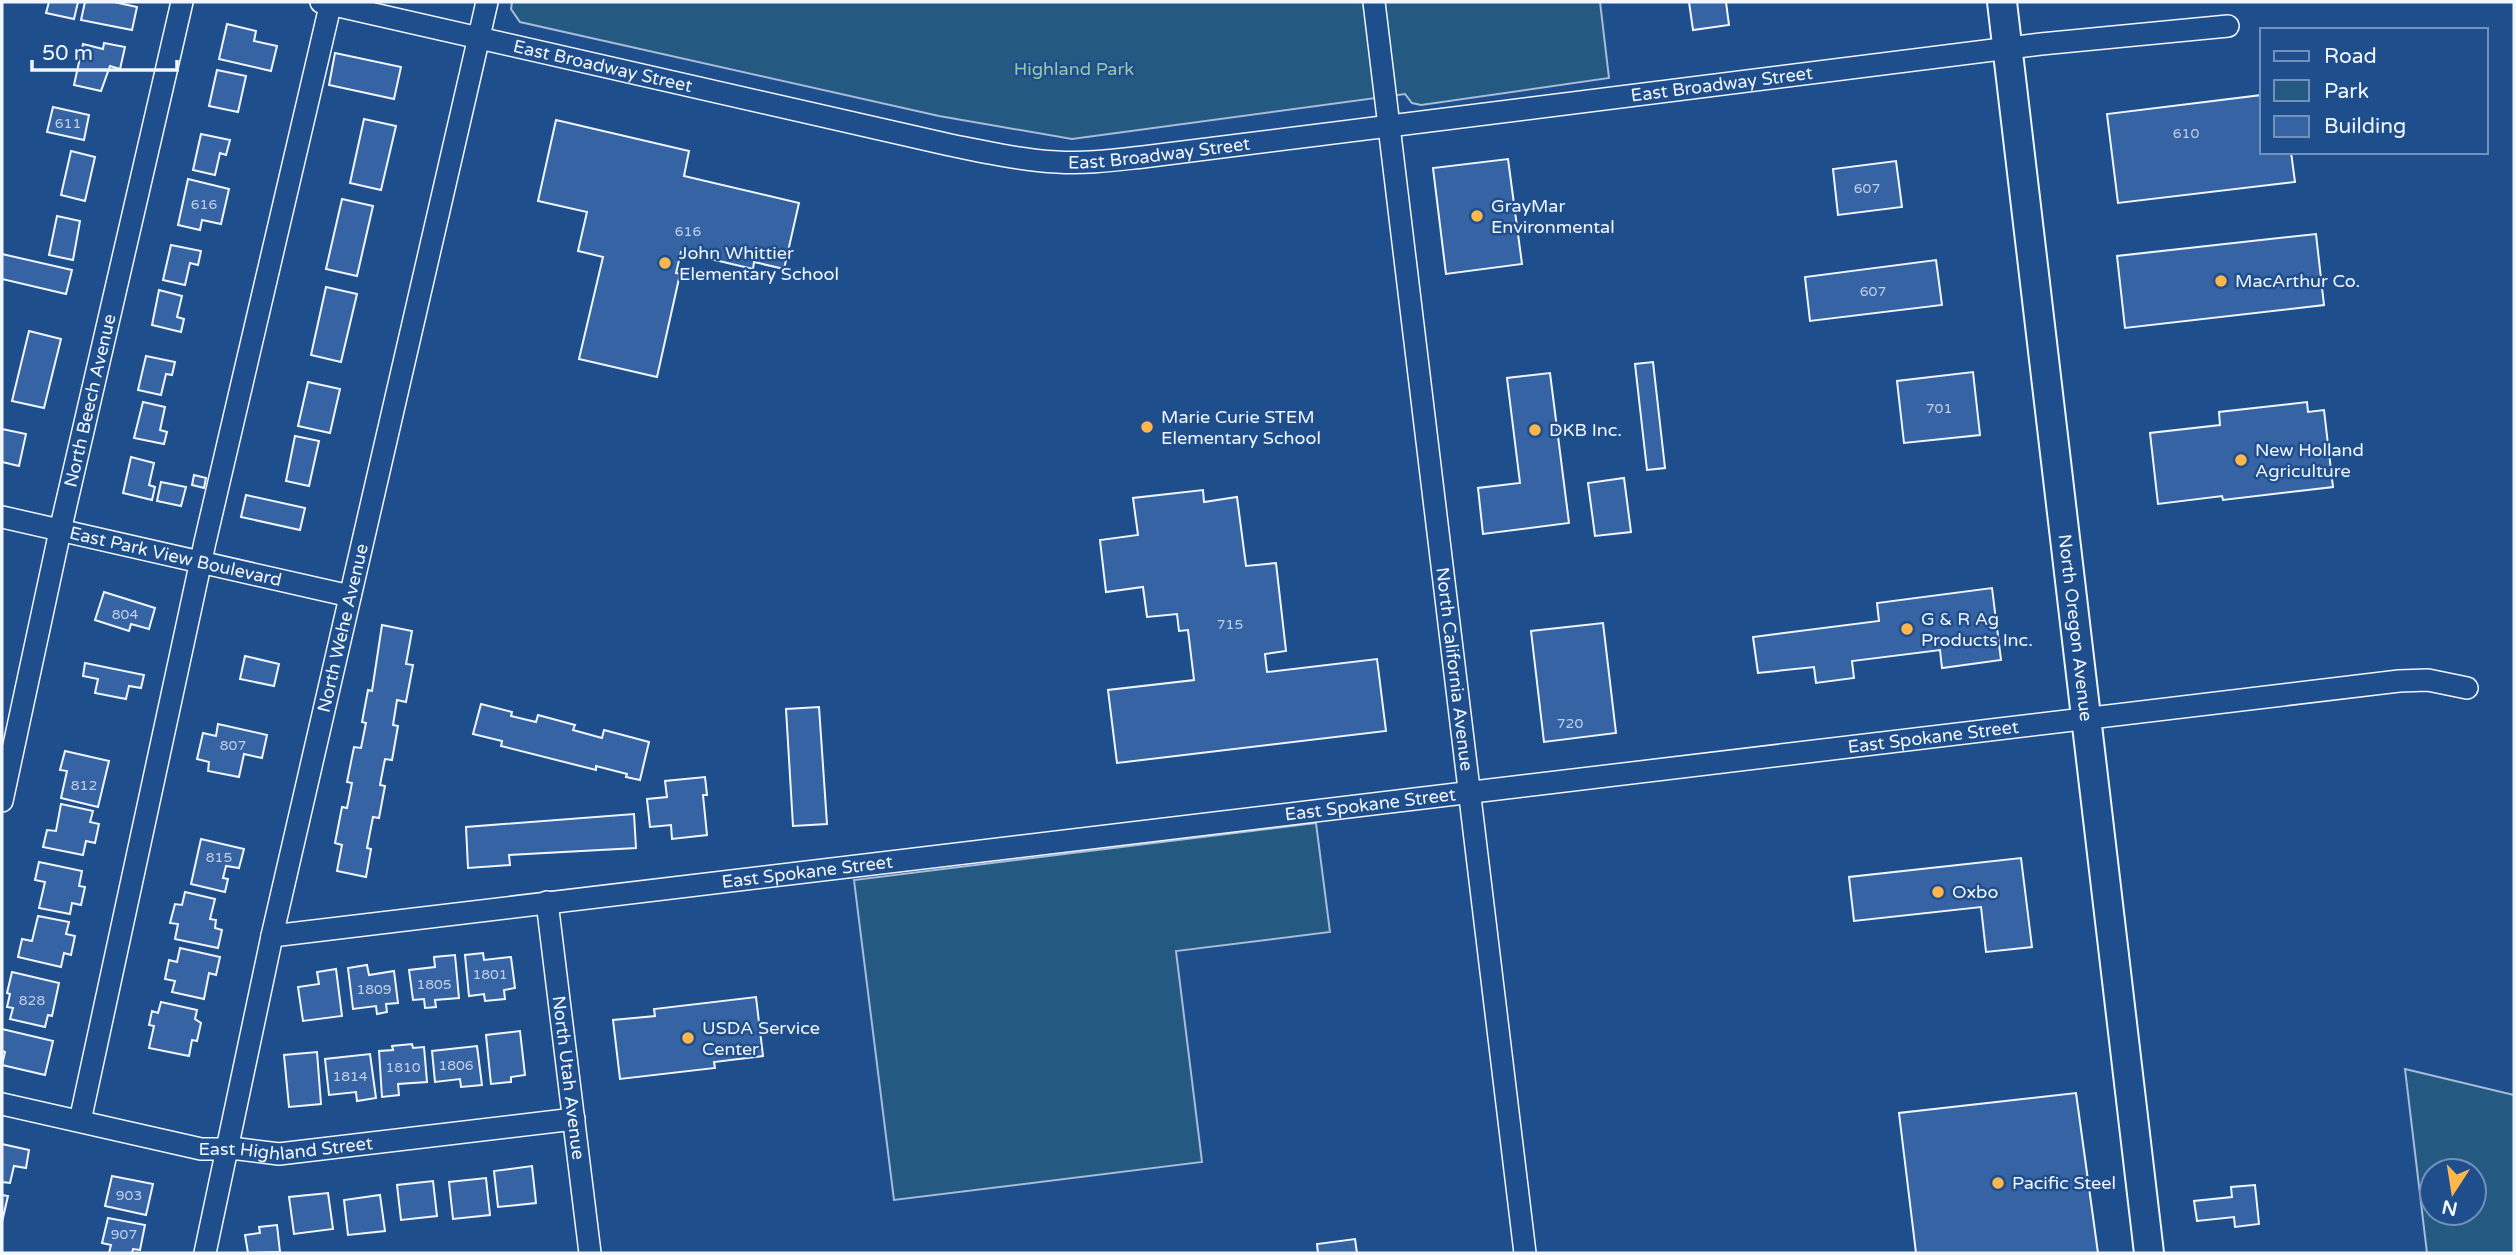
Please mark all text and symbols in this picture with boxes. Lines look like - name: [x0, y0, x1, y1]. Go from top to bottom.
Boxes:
- scale bar: [32, 28, 177, 72]
- legend: [2260, 28, 2488, 154]
- street label: East Broadway Street: [511, 35, 695, 97]
- text: 50 m: [42, 41, 93, 66]
- text: Road: [2324, 44, 2377, 69]
- park label: Highland Park: [1014, 58, 1134, 80]
- street label: East Broadway Street: [1630, 62, 1814, 107]
- text: Park: [2324, 79, 2369, 104]
- text: Building: [2324, 114, 2406, 139]
- house number: 611: [55, 115, 81, 132]
- house number: 610: [2173, 125, 2199, 142]
- street label: East Broadway Street: [1068, 133, 1251, 174]
- house number: 607: [1854, 180, 1880, 197]
- place label: GrayMar Environmental: [1491, 195, 1615, 238]
- house number: 616: [191, 196, 217, 213]
- marker: GrayMar Environmental: [1469, 208, 1485, 224]
- house number: 616: [675, 223, 701, 240]
- place label: John Whittier Elementary School: [679, 242, 839, 285]
- marker: John Whittier Elementary School: [657, 255, 673, 271]
- place label: MacArthur Co.: [2235, 270, 2360, 292]
- marker: MacArthur Co.: [2213, 273, 2229, 289]
- house number: 607: [1860, 283, 1886, 300]
- street label: North Beech Avenue: [59, 312, 121, 489]
- house number: 701: [1926, 400, 1952, 417]
- place label: Marie Curie STEM Elementary School: [1161, 406, 1321, 449]
- marker: Marie Curie STEM Elementary School: [1139, 419, 1155, 435]
- place label: DKB Inc.: [1549, 419, 1622, 441]
- marker: DKB Inc.: [1527, 422, 1543, 438]
- place label: New Holland Agriculture: [2255, 439, 2364, 482]
- marker: New Holland Agriculture: [2233, 452, 2249, 468]
- street label: East Park View Boulevard: [67, 522, 284, 591]
- street label: North Oregon Avenue: [2054, 533, 2097, 723]
- street label: North Wehe Avenue: [313, 542, 373, 715]
- street label: North California Avenue: [1431, 566, 1478, 772]
- house number: 804: [112, 606, 138, 623]
- place label: G & R Ag Products Inc.: [1921, 608, 2033, 651]
- house number: 715: [1217, 616, 1243, 633]
- marker: G & R Ag Products Inc.: [1899, 621, 1915, 637]
- house number: 720: [1557, 715, 1583, 732]
- street label: East Spokane Street: [1846, 716, 2020, 758]
- house number: 807: [220, 737, 246, 754]
- house number: 812: [71, 777, 97, 794]
- street label: East Spokane Street: [1283, 783, 1457, 826]
- house number: 815: [206, 849, 232, 866]
- street label: East Spokane Street: [720, 851, 894, 893]
- place label: Oxbo: [1952, 881, 1998, 903]
- marker: Oxbo: [1930, 884, 1946, 900]
- house number: 1801: [472, 966, 508, 983]
- house number: 1805: [416, 976, 452, 993]
- house number: 1809: [356, 981, 392, 998]
- house number: 828: [19, 992, 45, 1009]
- street label: North Utah Avenue: [548, 994, 589, 1161]
- place label: USDA Service Center: [702, 1017, 820, 1060]
- marker: USDA Service Center: [680, 1030, 696, 1046]
- house number: 1806: [438, 1057, 474, 1074]
- house number: 1810: [385, 1059, 421, 1076]
- house number: 1814: [332, 1068, 368, 1085]
- street label: East Highland Street: [198, 1132, 374, 1165]
- north arrow: [2418, 1157, 2488, 1227]
- place label: Pacific Steel: [2012, 1172, 2116, 1194]
- marker: Pacific Steel: [1990, 1175, 2006, 1191]
- house number: 903: [116, 1187, 142, 1204]
- text: N: [2440, 1195, 2459, 1220]
- house number: 907: [111, 1226, 137, 1243]

